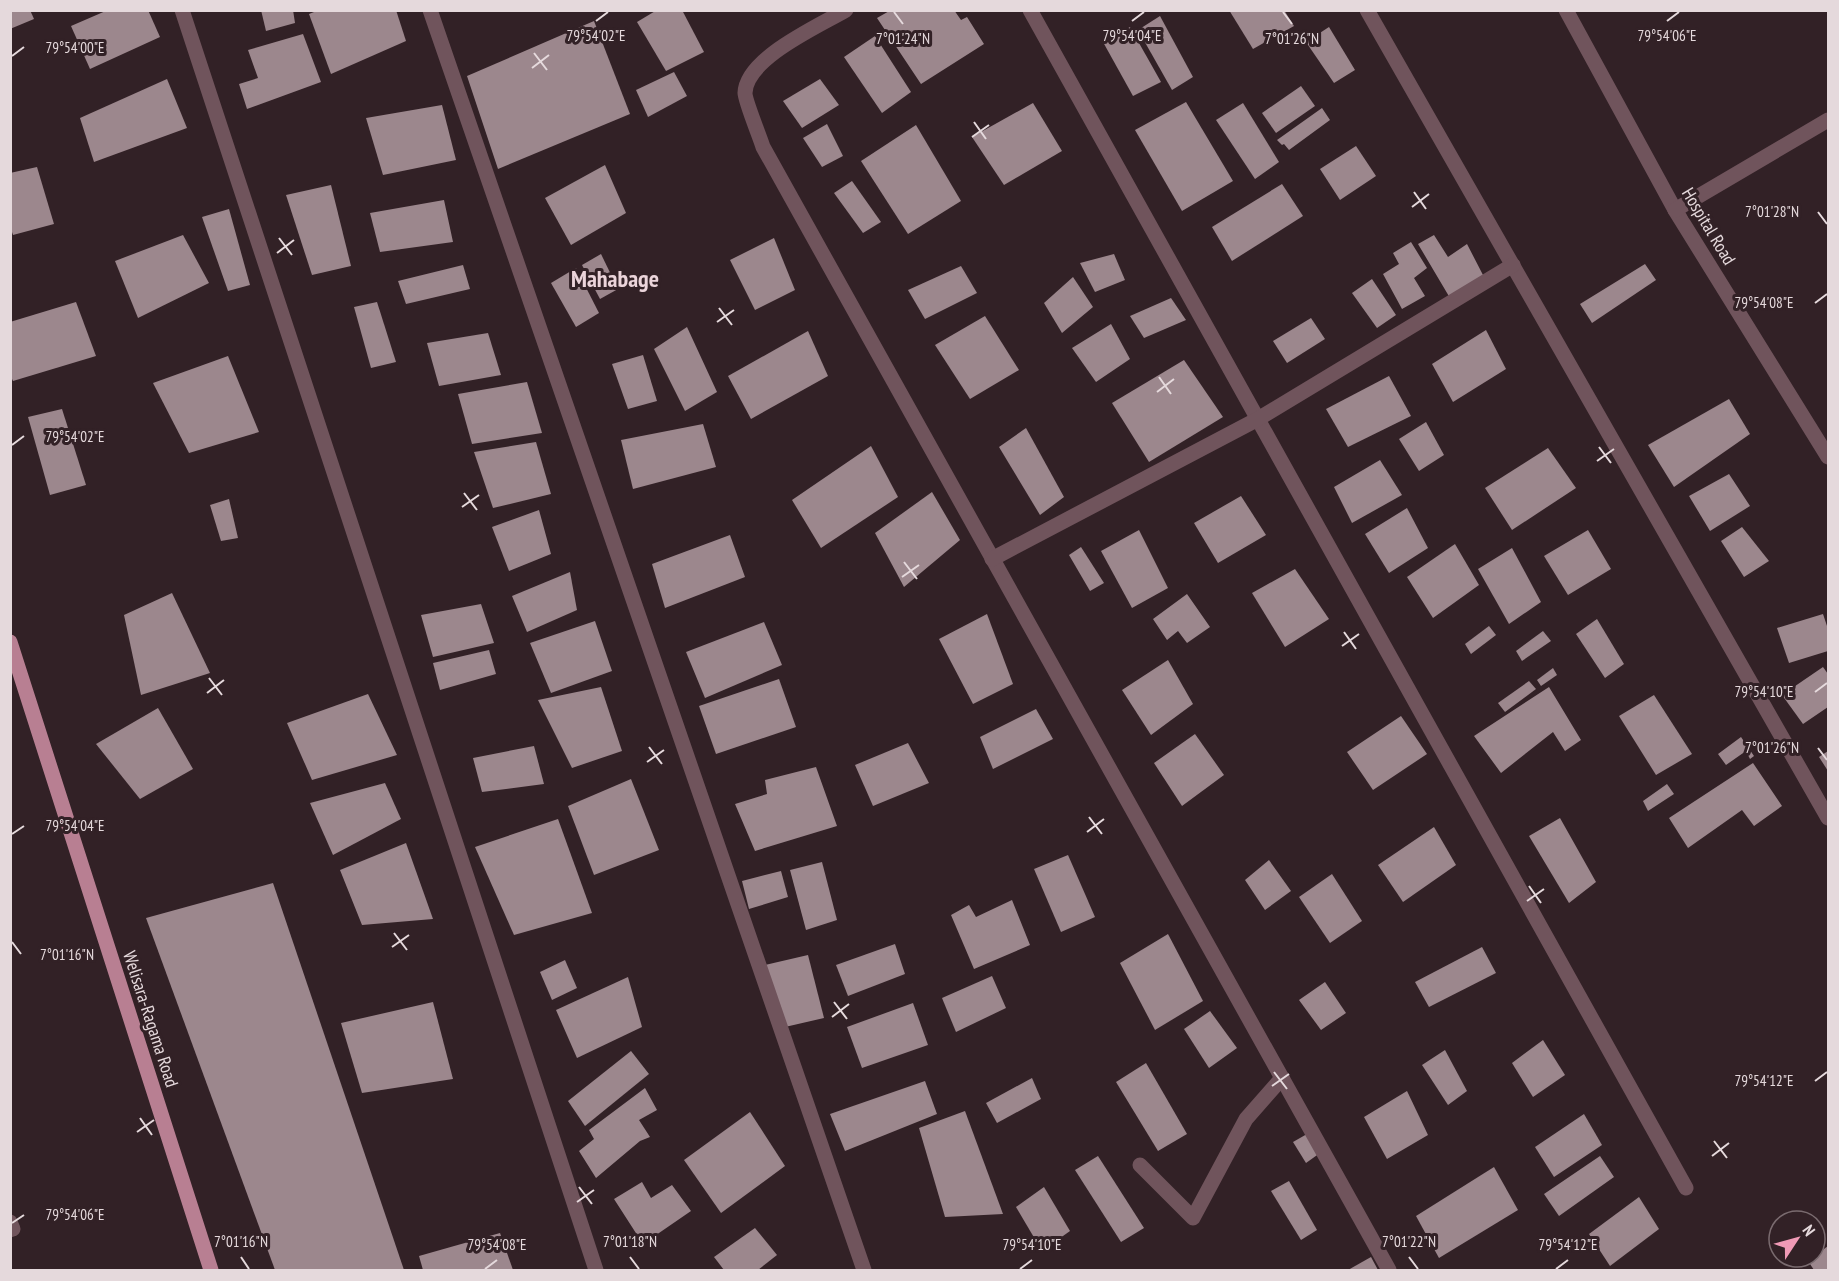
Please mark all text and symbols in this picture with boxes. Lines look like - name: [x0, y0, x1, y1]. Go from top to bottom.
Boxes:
- text: 79°54'02"E: [566, 26, 626, 45]
- text: 79°54'04"E: [1102, 26, 1162, 45]
- text: 79°54'06"E: [1637, 26, 1697, 45]
- text: 7°01'24"N: [876, 29, 930, 48]
- text: 7°01'26"N: [1265, 29, 1319, 48]
- text: 79°54'00"E: [45, 38, 105, 57]
- street label: Hospital Road: [1677, 183, 1741, 269]
- text: 7°01'28"N: [1745, 202, 1799, 221]
- district label: Mahabage: [571, 263, 659, 294]
- text: 79°54'08"E: [1734, 293, 1794, 312]
- text: 79°54'02"E: [45, 427, 105, 446]
- text: 79°54'10"E: [1734, 682, 1794, 701]
- text: 7°01'26"N: [1745, 738, 1799, 757]
- text: 79°54'04"E: [45, 816, 105, 835]
- text: 7°01'16"N: [40, 945, 94, 964]
- street label: Welisara-Ragama Road: [118, 948, 184, 1090]
- text: 79°54'12"E: [1734, 1071, 1794, 1090]
- text: 79°54'06"E: [45, 1205, 105, 1224]
- north arrow: [1767, 1209, 1827, 1269]
- text: N: [1799, 1221, 1820, 1240]
- text: 7°01'16"N: [214, 1232, 268, 1251]
- text: 7°01'18"N: [603, 1232, 657, 1251]
- text: 7°01'22"N: [1382, 1232, 1436, 1251]
- text: 79°54'08"E: [467, 1235, 527, 1254]
- text: 79°54'10"E: [1002, 1235, 1062, 1254]
- text: 79°54'12"E: [1538, 1235, 1598, 1254]

